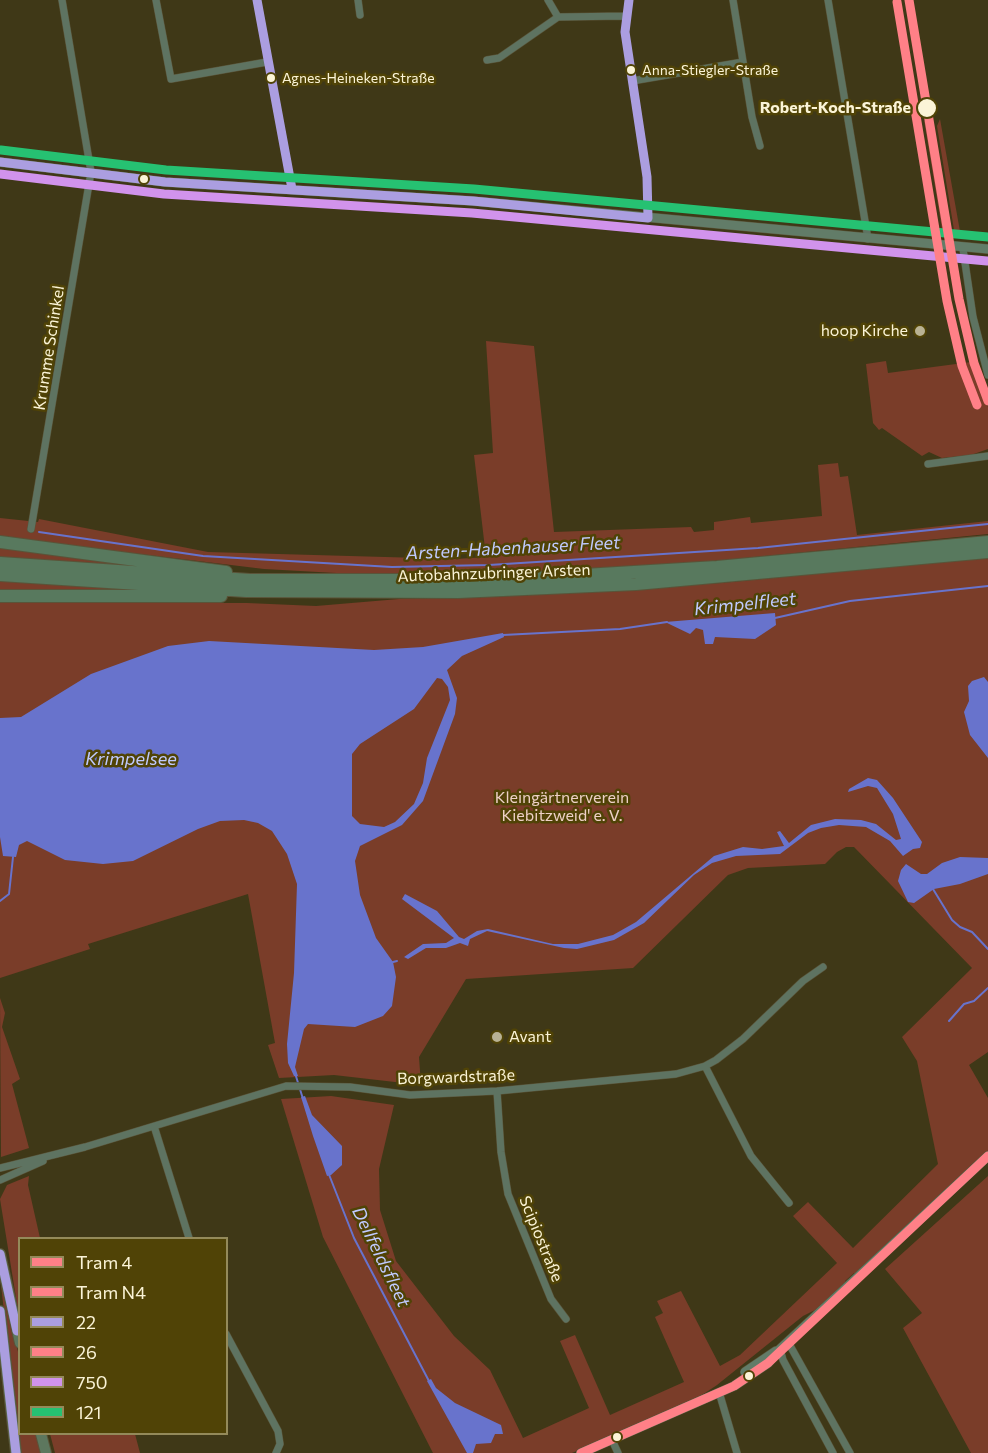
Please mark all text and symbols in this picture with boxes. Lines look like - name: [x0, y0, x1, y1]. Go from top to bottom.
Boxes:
- place label: Anna-Stiegler-Straße: [642, 62, 778, 78]
- marker: Anna-Stiegler-Straße: [625, 64, 637, 76]
- place label: Agnes-Heineken-Straße: [282, 70, 435, 86]
- marker: Agnes-Heineken-Straße: [265, 72, 277, 84]
- marker: Robert-Koch-Straße: [916, 97, 938, 119]
- place label: Robert-Koch-Straße: [760, 98, 911, 118]
- unlabelled marker: [138, 173, 150, 185]
- street label: Krumme Schinkel: [30, 284, 68, 412]
- place label: hoop Kirche: [821, 321, 908, 341]
- marker: hoop Kirche: [913, 324, 927, 338]
- water label: Arsten-Habenhauser Fleet: [405, 532, 621, 564]
- street label: Autobahnzubringer Arsten: [397, 560, 591, 586]
- water label: Krimpelfleet: [693, 588, 797, 620]
- water label: Krimpelsee: [85, 748, 177, 770]
- park label: Kleingärtnerverein Kiebitzweid' e. V.: [495, 788, 629, 826]
- place label: Avant: [509, 1027, 552, 1047]
- marker: Avant: [490, 1030, 504, 1044]
- street label: Borgwardstraße: [397, 1065, 515, 1089]
- street label: Scipiostraße: [515, 1193, 567, 1285]
- water label: Dellfeldsfleet: [347, 1203, 415, 1311]
- legend: [18, 1237, 228, 1435]
- text: Tram 4: [76, 1251, 132, 1273]
- text: Tram N4: [76, 1281, 146, 1303]
- text: 22: [76, 1311, 96, 1333]
- text: 26: [76, 1341, 97, 1363]
- unlabelled marker: [743, 1370, 755, 1382]
- text: 750: [76, 1371, 108, 1393]
- text: 121: [76, 1401, 101, 1423]
- unlabelled marker: [611, 1431, 623, 1443]

